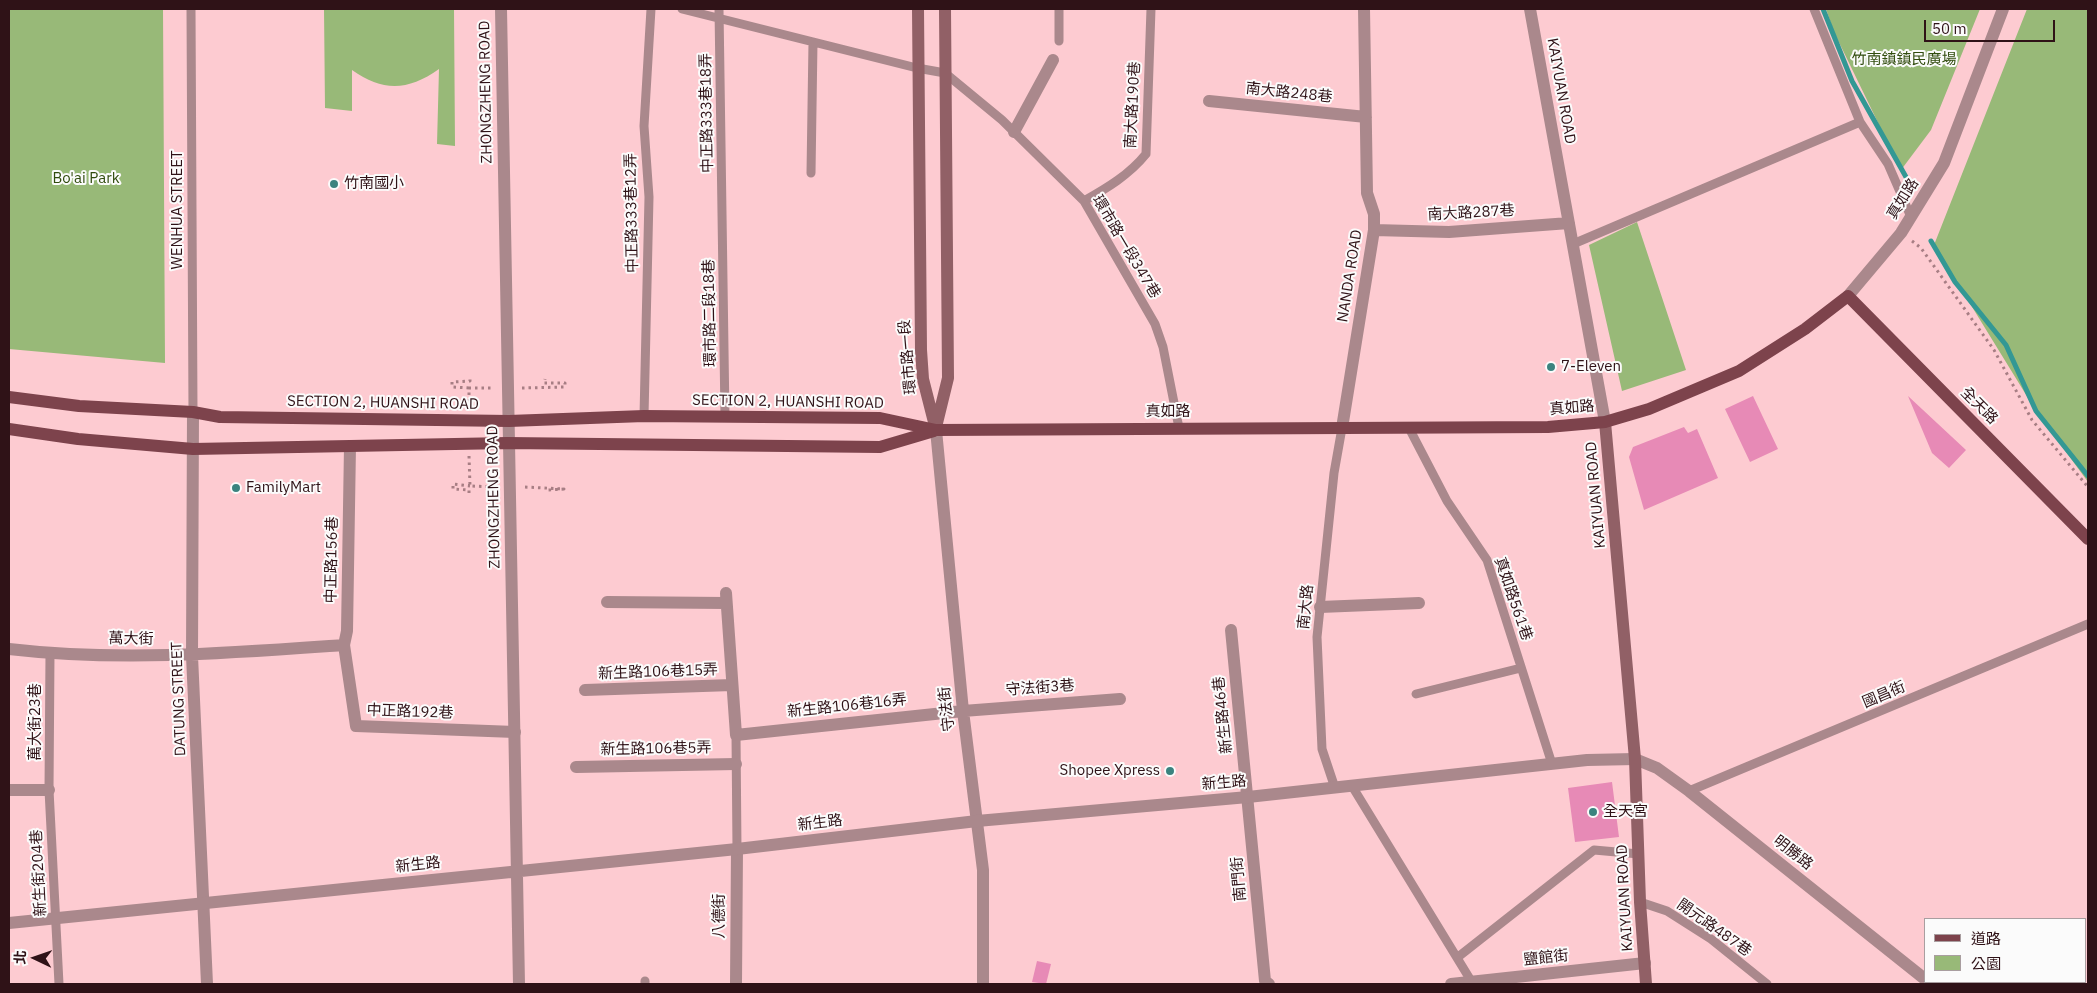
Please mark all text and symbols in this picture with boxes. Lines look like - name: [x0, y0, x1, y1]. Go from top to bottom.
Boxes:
- scale bar: [1927, 10, 2058, 42]
- text: 50 m: [1932, 19, 1967, 38]
- street label: ZHONGZHENG ROAD: [476, 20, 496, 164]
- street label: KAIYUAN ROAD: [1543, 37, 1579, 145]
- park label: 竹南鎮鎮民廣場: [1852, 51, 1956, 69]
- street label: 中正路333巷18弄: [697, 53, 717, 173]
- street label: 南大路190巷: [1122, 61, 1144, 149]
- street label: 南大路248巷: [1245, 80, 1333, 106]
- street label: WENHUA STREET: [169, 150, 187, 270]
- street label: 中正路333巷12弄: [622, 153, 642, 273]
- park label: Bo'ai Park: [52, 170, 120, 188]
- place label: 竹南國小: [344, 175, 404, 193]
- street label: 真如路: [1883, 175, 1923, 223]
- marker: 竹南國小: [328, 178, 340, 190]
- street label: 環市路一段347巷: [1088, 192, 1164, 302]
- street label: 南大路287巷: [1427, 202, 1515, 224]
- street label: NANDA ROAD: [1334, 228, 1366, 324]
- street label: 環市路二段18巷: [700, 259, 720, 367]
- street label: 環市路一段: [896, 319, 920, 395]
- place label: 7-Eleven: [1561, 358, 1621, 376]
- marker: 7-Eleven: [1545, 361, 1557, 373]
- street label: 全天路: [1957, 384, 2001, 428]
- street label: SECTION 2, HUANSHI ROAD: [692, 391, 884, 413]
- street label: SECTION 2, HUANSHI ROAD: [287, 392, 479, 414]
- street label: 真如路: [1549, 397, 1595, 419]
- street label: 真如路: [1146, 403, 1190, 421]
- street label: ZHONGZHENG ROAD: [484, 425, 504, 569]
- street label: KAIYUAN ROAD: [1582, 441, 1610, 549]
- place label: FamilyMart: [246, 479, 321, 497]
- marker: FamilyMart: [230, 482, 242, 494]
- street label: 中正路156巷: [322, 516, 342, 604]
- street label: 真如路561巷: [1490, 555, 1536, 643]
- street label: 南大路: [1295, 584, 1317, 630]
- street label: 萬大街: [108, 630, 154, 648]
- street label: DATUNG STREET: [168, 641, 190, 757]
- street label: 新生路106巷15弄: [598, 661, 718, 683]
- street label: 新生路46巷: [1210, 675, 1236, 755]
- street label: 守法街3巷: [1005, 677, 1075, 699]
- street label: 國昌街: [1860, 678, 1908, 712]
- street label: 萬大街23巷: [27, 683, 45, 761]
- street label: 守法街: [936, 686, 958, 732]
- street label: 新生路106巷16弄: [786, 691, 908, 721]
- street label: 中正路192巷: [366, 701, 454, 723]
- street label: 新生路106巷5弄: [600, 739, 712, 759]
- place label: Shopee Xpress: [1060, 762, 1160, 780]
- marker: Shopee Xpress: [1164, 765, 1176, 777]
- street label: 新生路: [1201, 772, 1247, 794]
- place label: 全天宮: [1603, 803, 1648, 821]
- marker: 全天宮: [1587, 806, 1599, 818]
- street label: 新生路: [797, 811, 843, 835]
- street label: 新生街204巷: [28, 829, 50, 917]
- street label: 明勝路: [1770, 832, 1816, 874]
- street label: KAIYUAN ROAD: [1613, 844, 1637, 952]
- street label: 新生路: [395, 854, 441, 876]
- street label: 南門街: [1228, 856, 1250, 902]
- street label: 八德街: [711, 894, 729, 938]
- street label: 開元路487巷: [1673, 896, 1755, 960]
- legend: [1924, 918, 2087, 983]
- text: 道路: [1971, 929, 2001, 948]
- north arrow: [10, 933, 60, 983]
- street label: 鹽館街: [1523, 947, 1569, 969]
- text: 北: [11, 950, 29, 965]
- text: 公園: [1971, 954, 2001, 973]

